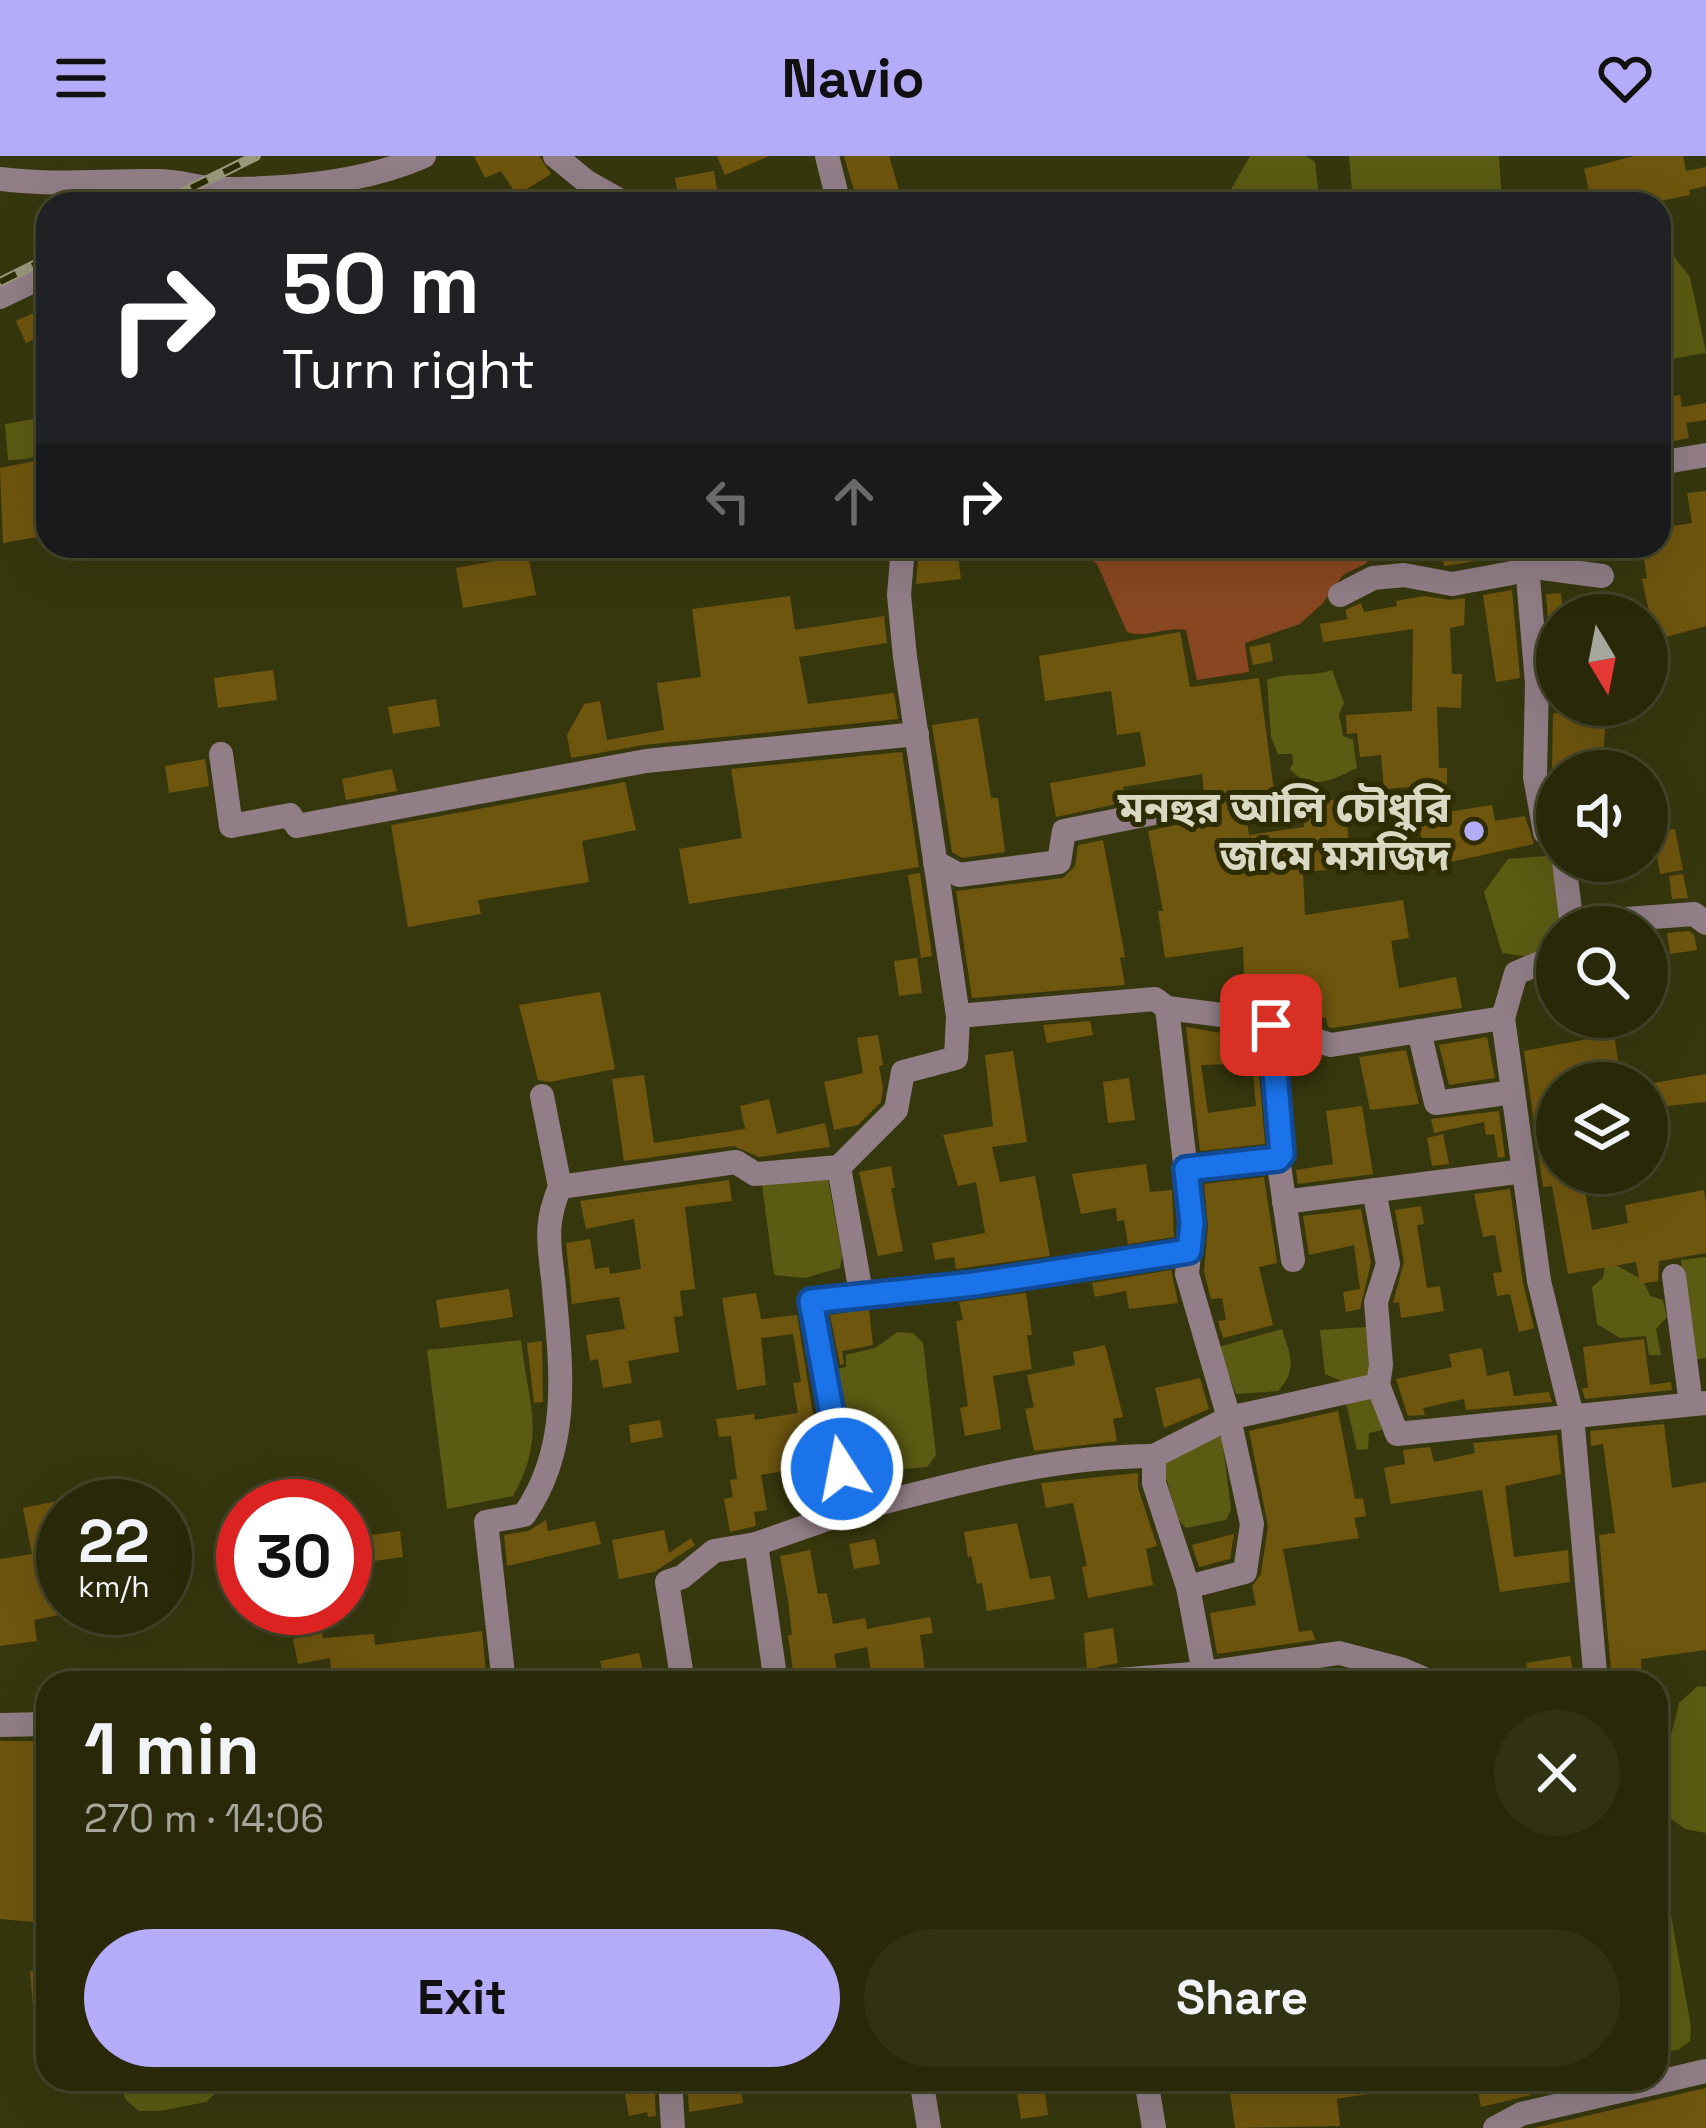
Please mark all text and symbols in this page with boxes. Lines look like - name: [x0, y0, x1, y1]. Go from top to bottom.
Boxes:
- text: Navio: [782, 44, 924, 113]
- icon: menu: [48, 45, 114, 111]
- icon: heart: [1592, 45, 1658, 111]
- text: 50 m: [282, 230, 480, 338]
- icon: right: [84, 240, 240, 396]
- text: Turn right: [282, 335, 535, 404]
- icon: left: [695, 468, 761, 534]
- icon: ahead: [821, 468, 887, 534]
- icon: right: [947, 468, 1013, 534]
- north arrow: [1536, 594, 1668, 726]
- map controls: [1536, 594, 1668, 1194]
- button: sound: [1536, 750, 1668, 882]
- place label: মনহুর আলি চৌধুরি জামে মসজিদ: [1117, 781, 1451, 882]
- marker: মনহুর আলি চৌধুরি জামে মসজিদ: [1461, 818, 1487, 844]
- button: search: [1536, 906, 1668, 1038]
- pin: [1220, 974, 1322, 1076]
- icon: arrive: [1238, 992, 1304, 1058]
- button: layers: [1536, 1062, 1668, 1194]
- position arrow: [779, 1406, 905, 1532]
- speed limit sign: 30: [216, 1479, 372, 1635]
- text: 22: [78, 1503, 150, 1580]
- text: km/h: [78, 1567, 150, 1606]
- text: 1 min: [84, 1703, 260, 1795]
- button: close: [1494, 1710, 1620, 1836]
- text: 270 m · 14:06: [84, 1794, 324, 1843]
- button: Exit: [84, 1929, 840, 2067]
- button: Share: [864, 1929, 1620, 2067]

